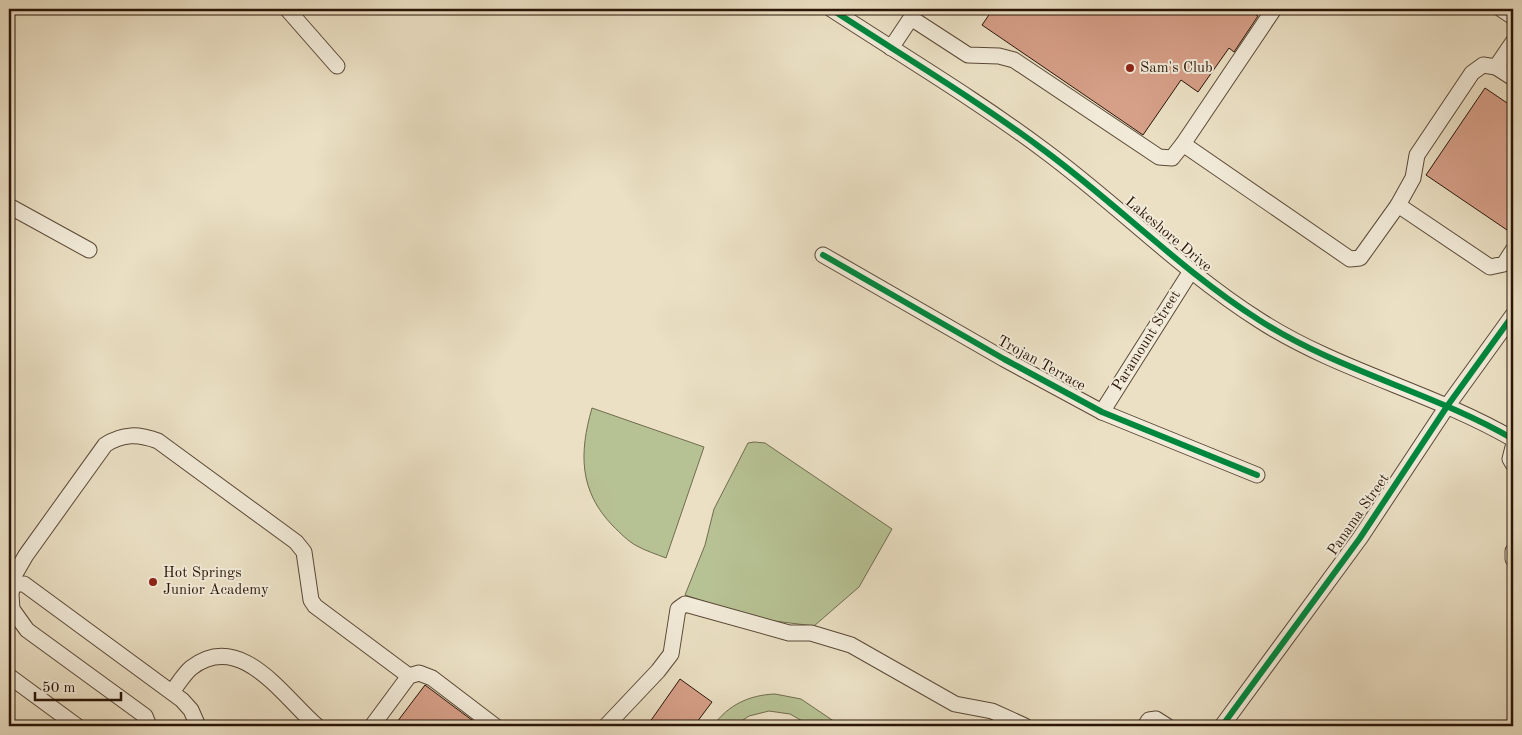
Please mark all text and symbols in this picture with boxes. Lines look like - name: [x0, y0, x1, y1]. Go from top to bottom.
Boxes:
- place label: Sam's Club: [1140, 61, 1213, 76]
- marker: Sam's Club: [1124, 62, 1136, 74]
- street label: Lakeshore Drive: [1122, 195, 1214, 275]
- street label: Paramount Street: [1110, 288, 1184, 394]
- street label: Trojan Terrace: [994, 334, 1088, 394]
- street label: Panama Street: [1325, 471, 1393, 559]
- place label: Hot Springs Junior Academy: [163, 566, 269, 598]
- marker: Hot Springs Junior Academy: [147, 576, 159, 588]
- scale bar: [35, 670, 121, 702]
- text: 50 m: [42, 681, 76, 696]

